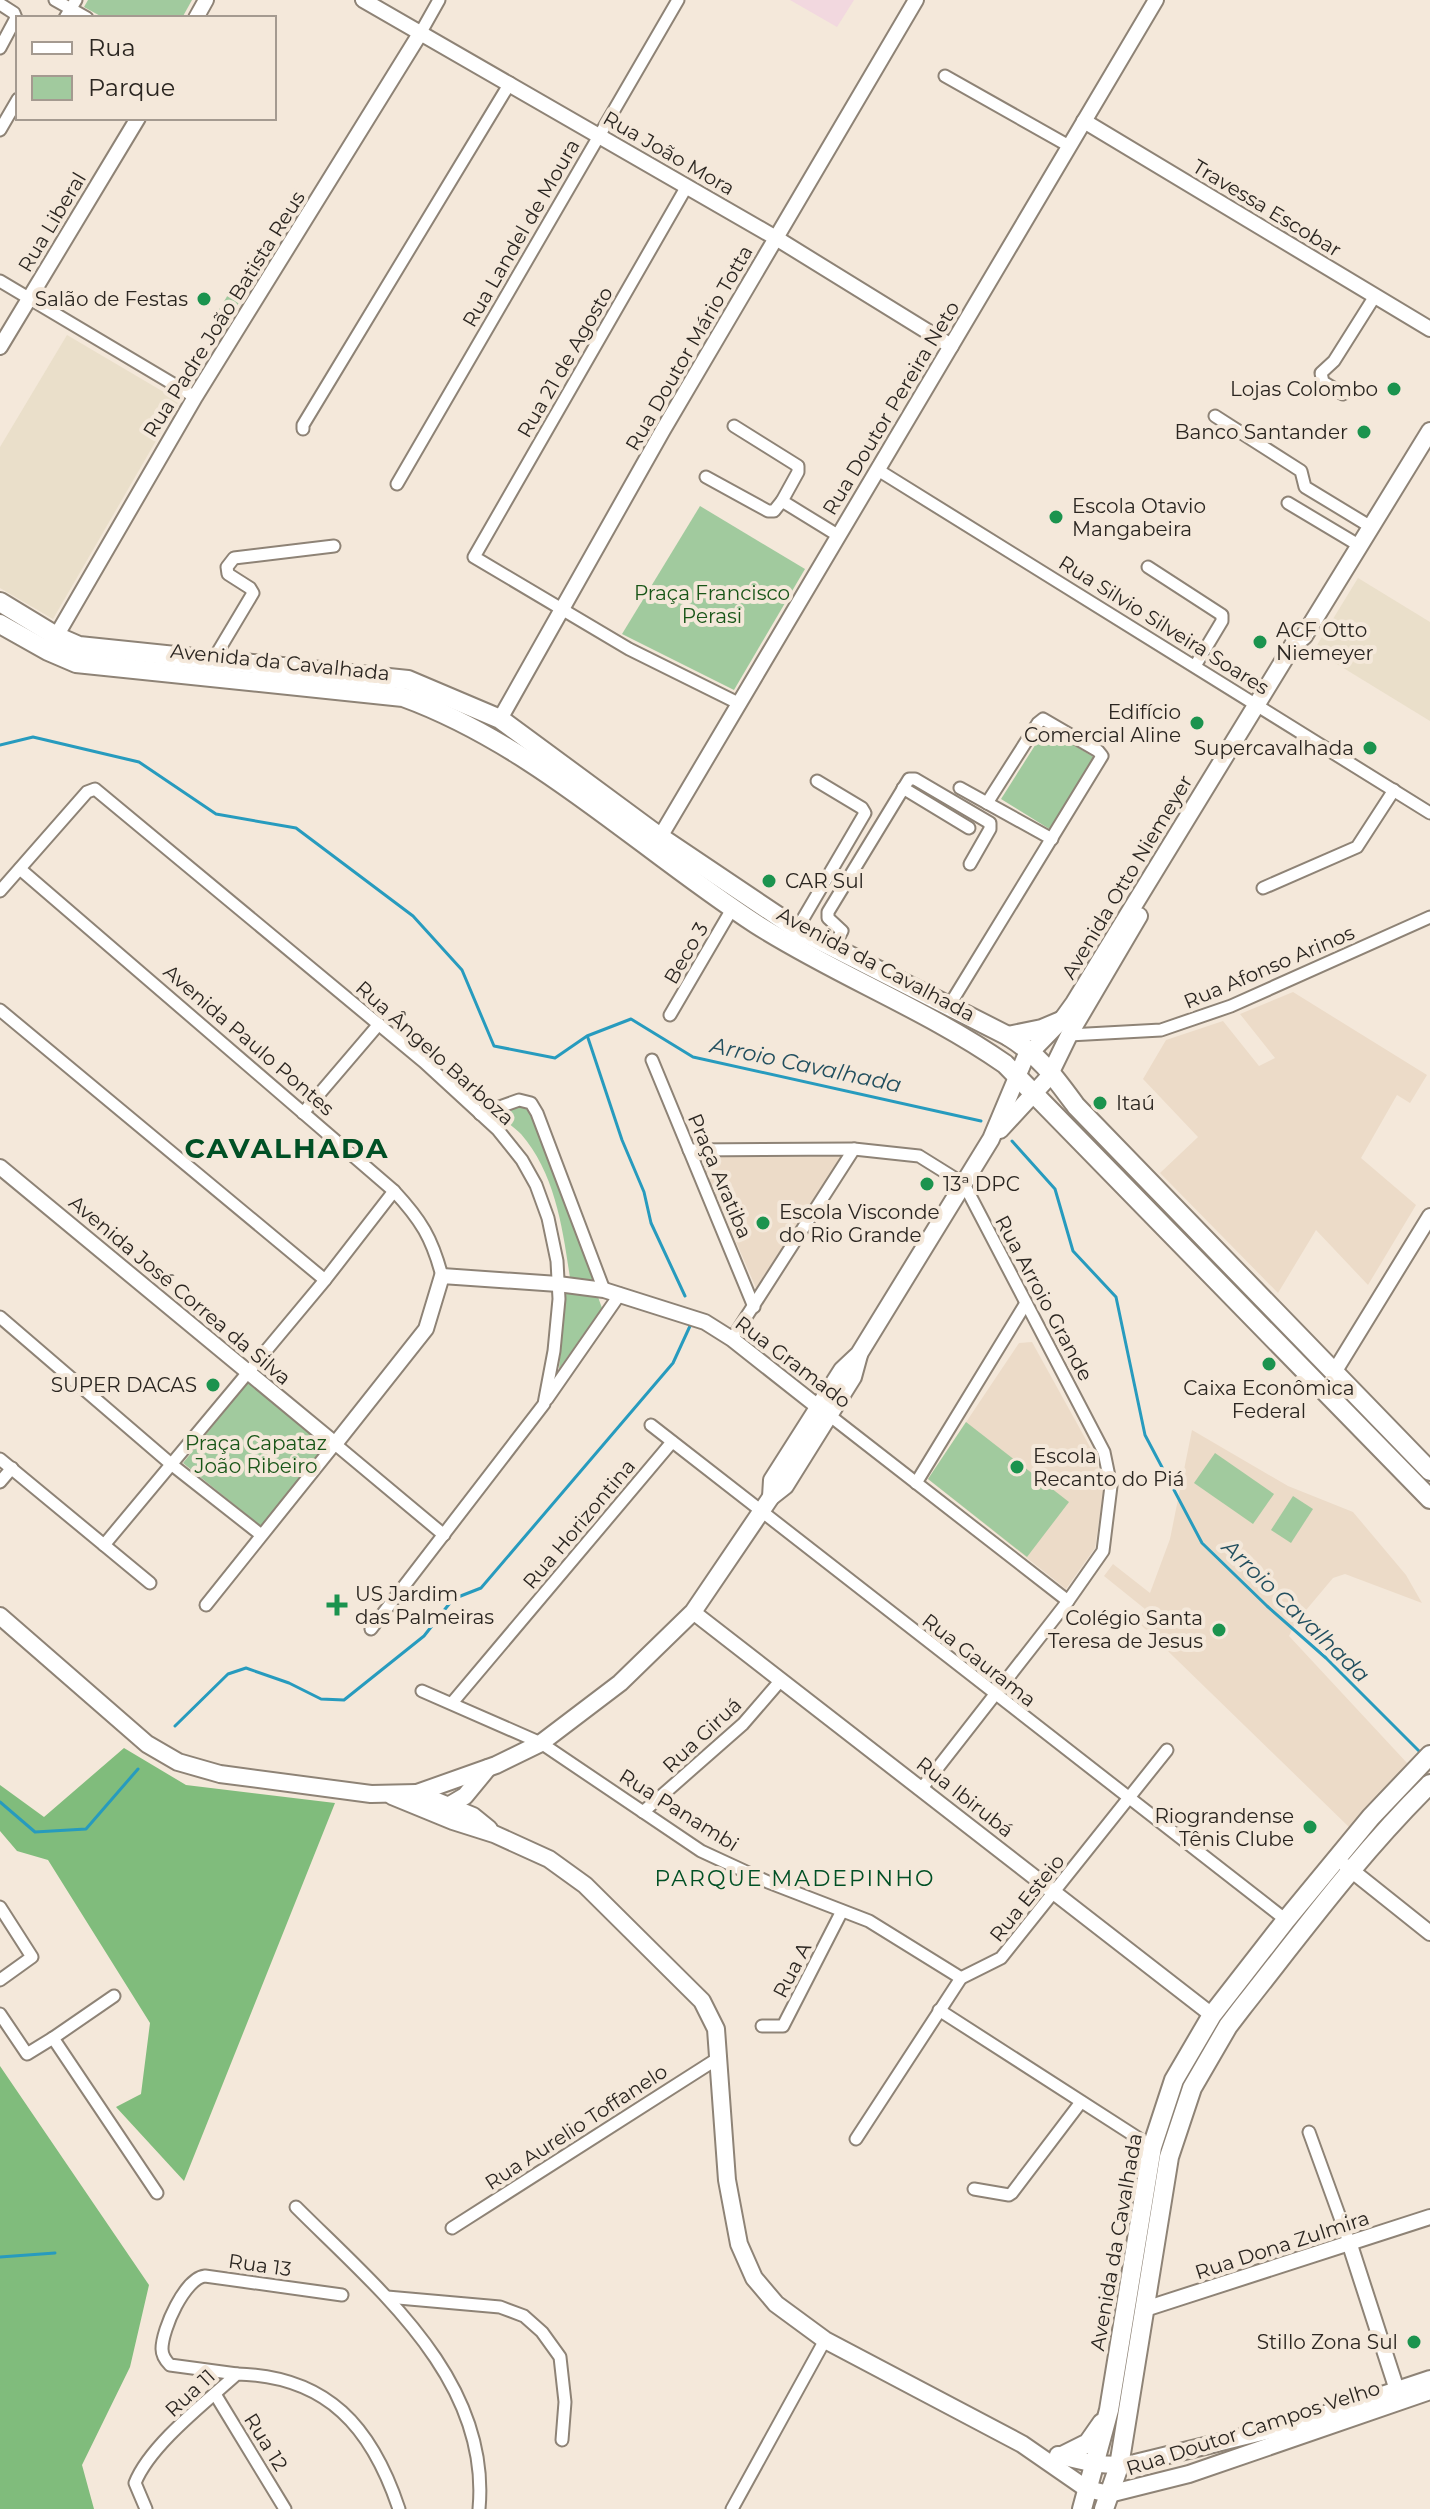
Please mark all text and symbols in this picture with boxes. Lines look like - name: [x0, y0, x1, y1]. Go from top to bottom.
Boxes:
- legend: [16, 16, 276, 120]
- text: Rua: [88, 33, 136, 62]
- text: Parque: [88, 73, 175, 102]
- street label: Rua João Mora: [599, 106, 739, 200]
- street label: Rua Landel de Moura: [457, 135, 585, 331]
- street label: Travessa Escobar: [1188, 154, 1346, 262]
- street label: Rua Liberal: [13, 168, 91, 276]
- street label: Rua Padre João Batista Reus: [138, 186, 310, 442]
- street label: Rua Doutor Mário Totta: [620, 241, 758, 455]
- street label: Rua 21 de Agosto: [512, 282, 618, 442]
- place label: Salão de Festas: [35, 287, 188, 311]
- marker: Salão de Festas: [195, 290, 213, 308]
- street label: Rua Doutor Pereira Neto: [818, 297, 964, 519]
- place label: Lojas Colombo: [1230, 377, 1378, 401]
- marker: Lojas Colombo: [1385, 380, 1403, 398]
- place label: Banco Santander: [1174, 420, 1348, 444]
- marker: Banco Santander: [1355, 423, 1373, 441]
- place label: Escola Otavio Mangabeira: [1072, 494, 1206, 541]
- marker: Escola Otavio Mangabeira: [1047, 508, 1065, 526]
- street label: Rua Silvio Silveira Soares: [1054, 550, 1274, 700]
- park label: Praça Francisco Perasi: [634, 581, 790, 628]
- place label: ACF Otto Niemeyer: [1276, 618, 1374, 665]
- marker: ACF Otto Niemeyer: [1251, 633, 1269, 651]
- street label: Avenida da Cavalhada: [169, 639, 391, 685]
- place label: Edifício Comercial Aline: [1024, 700, 1181, 747]
- marker: Edifício Comercial Aline: [1188, 714, 1206, 732]
- place label: Supercavalhada: [1194, 736, 1354, 760]
- marker: Supercavalhada: [1361, 739, 1379, 757]
- street label: Avenida Otto Niemeyer: [1057, 771, 1197, 983]
- place label: CAR Sul: [785, 869, 864, 893]
- marker: CAR Sul: [760, 872, 778, 890]
- street label: Avenida da Cavalhada: [773, 902, 979, 1026]
- street label: Beco 3: [659, 918, 713, 988]
- street label: Rua Afonso Arinos: [1180, 920, 1358, 1014]
- street label: Avenida Paulo Pontes: [159, 959, 339, 1121]
- street label: Rua Ângelo Barboza: [351, 976, 519, 1130]
- water label: Arroio Cavalhada: [706, 1031, 904, 1098]
- place label: Itaú: [1116, 1091, 1155, 1115]
- marker: Itaú: [1091, 1094, 1109, 1112]
- street label: Praça Aratiba: [683, 1110, 757, 1242]
- district label: CAVALHADA: [185, 1131, 389, 1165]
- place label: 13ª DPC: [943, 1172, 1020, 1196]
- marker: 13ª DPC: [918, 1175, 936, 1193]
- street label: Avenida José Correa da Silva: [64, 1190, 296, 1390]
- place label: Escola Visconde do Rio Grande: [779, 1200, 940, 1247]
- street label: Rua Arroio Grande: [990, 1211, 1098, 1385]
- marker: Escola Visconde do Rio Grande: [754, 1214, 772, 1232]
- street label: Rua Gramado: [730, 1311, 856, 1413]
- marker: Caixa Econômica Federal: [1260, 1355, 1278, 1373]
- place label: SUPER DACAS: [51, 1373, 197, 1397]
- marker: SUPER DACAS: [204, 1376, 222, 1394]
- place label: Caixa Econômica Federal: [1183, 1376, 1355, 1423]
- park label: Praça Capataz João Ribeiro: [185, 1431, 327, 1478]
- place label: Escola Recanto do Piá: [1033, 1444, 1185, 1491]
- street label: Rua Horizontina: [518, 1454, 640, 1594]
- marker: Escola Recanto do Piá: [1008, 1458, 1026, 1476]
- water label: Arroio Cavalhada: [1215, 1532, 1375, 1688]
- place label: US Jardim das Palmeiras: [355, 1582, 494, 1629]
- marker: US Jardim das Palmeiras: [326, 1594, 348, 1616]
- place label: Colégio Santa Teresa de Jesus: [1048, 1606, 1203, 1653]
- street label: Rua Gaurama: [917, 1608, 1041, 1712]
- marker: Colégio Santa Teresa de Jesus: [1210, 1621, 1228, 1639]
- street label: Rua Giruá: [658, 1692, 746, 1778]
- street label: Rua Ibirubá: [912, 1752, 1018, 1842]
- street label: Rua Panambi: [615, 1764, 743, 1856]
- place label: Riograndense Tênis Clube: [1154, 1804, 1294, 1851]
- marker: Riograndense Tênis Clube: [1301, 1818, 1319, 1836]
- street label: Rua Esteio: [984, 1849, 1070, 1947]
- district label: PARQUE MADEPINHO: [655, 1865, 935, 1892]
- street label: Rua A: [768, 1938, 816, 2002]
- street label: Rua Aurelio Toffanelo: [480, 2059, 672, 2195]
- street label: Avenida da Cavalhada: [1085, 2131, 1147, 2353]
- street label: Rua Dona Zulmira: [1192, 2205, 1372, 2285]
- street label: Rua 13: [227, 2249, 293, 2281]
- place label: Stillo Zona Sul: [1257, 2330, 1398, 2354]
- marker: Stillo Zona Sul: [1405, 2333, 1423, 2351]
- street label: Rua 11: [160, 2364, 220, 2422]
- street label: Rua Doutor Campos Velho: [1123, 2376, 1383, 2480]
- street label: Rua 12: [239, 2409, 293, 2475]

